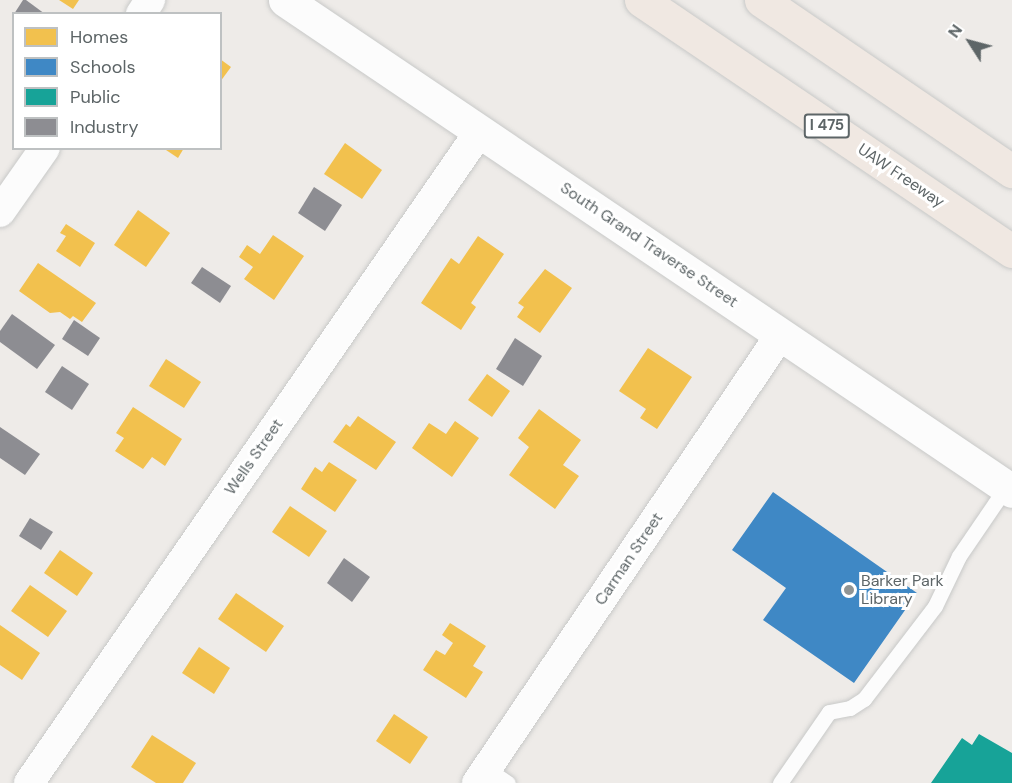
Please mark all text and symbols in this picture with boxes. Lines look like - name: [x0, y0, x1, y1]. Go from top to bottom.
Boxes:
- legend: [12, 12, 222, 150]
- north arrow: [940, 12, 1000, 72]
- text: N: [943, 20, 967, 42]
- text: Homes: [70, 25, 128, 49]
- text: Schools: [70, 55, 135, 79]
- text: Public: [70, 85, 121, 109]
- road number: I 475: [803, 114, 851, 138]
- text: Industry: [70, 115, 139, 139]
- street label: UAW Freeway: [854, 140, 948, 212]
- street label: South Grand Traverse Street: [557, 178, 741, 312]
- street label: Wells Street: [221, 415, 287, 499]
- street label: Carman Street: [591, 509, 667, 609]
- place label: Barker Park Library: [861, 571, 944, 609]
- marker: Barker Park Library: [842, 583, 856, 597]

